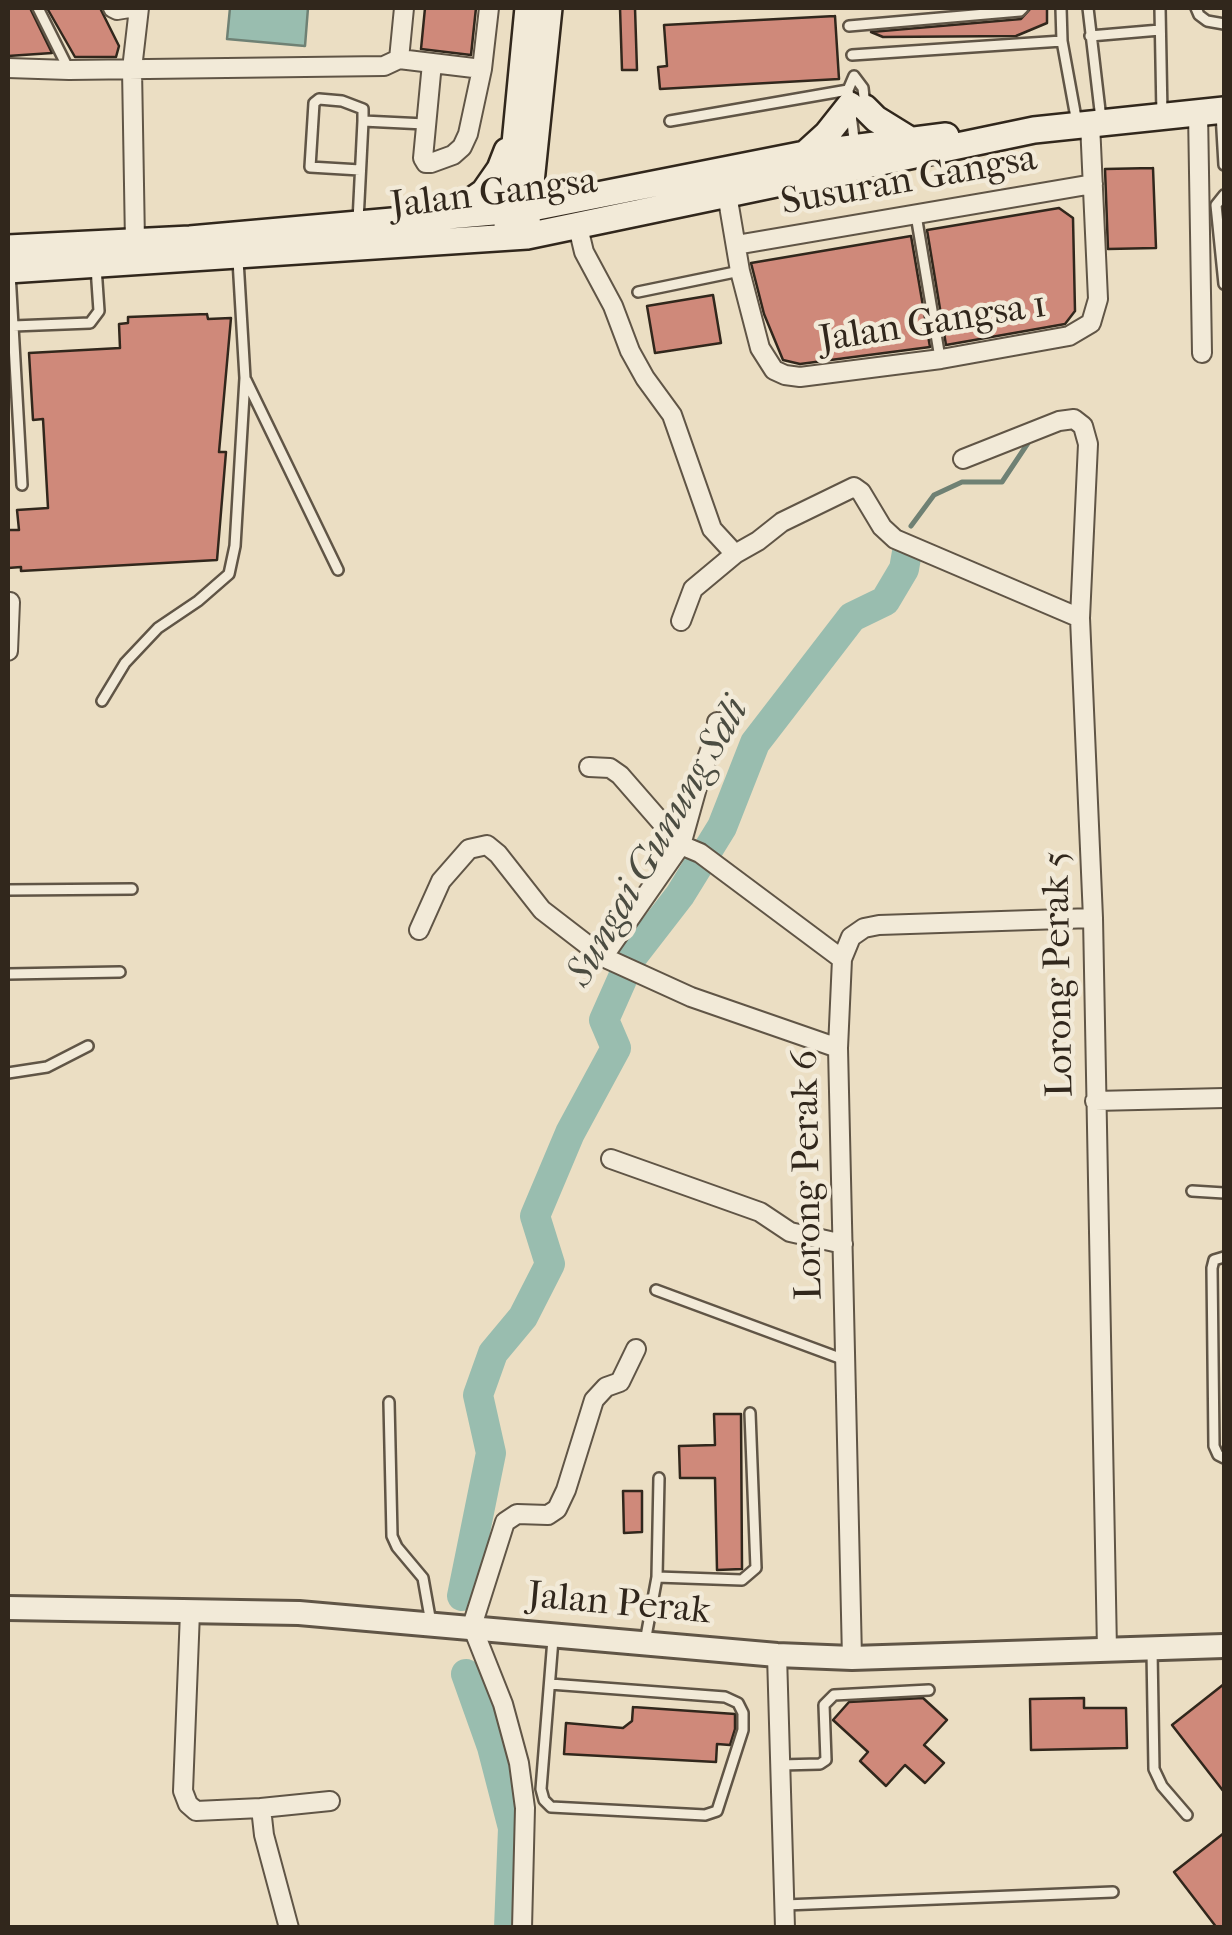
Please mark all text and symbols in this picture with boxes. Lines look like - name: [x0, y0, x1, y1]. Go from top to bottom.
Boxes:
- street label: Susuran Gangsa: [778, 137, 1040, 227]
- street label: Jalan Gangsa: [388, 160, 600, 230]
- street label: Jalan Gangsa 1: [816, 284, 1050, 364]
- water label: Sungai Gunung Sali: [557, 690, 761, 996]
- street label: Lorong Perak 5: [1035, 850, 1085, 1098]
- street label: Lorong Perak 6: [784, 1049, 834, 1301]
- street label: Jalan Perak: [526, 1574, 712, 1636]

